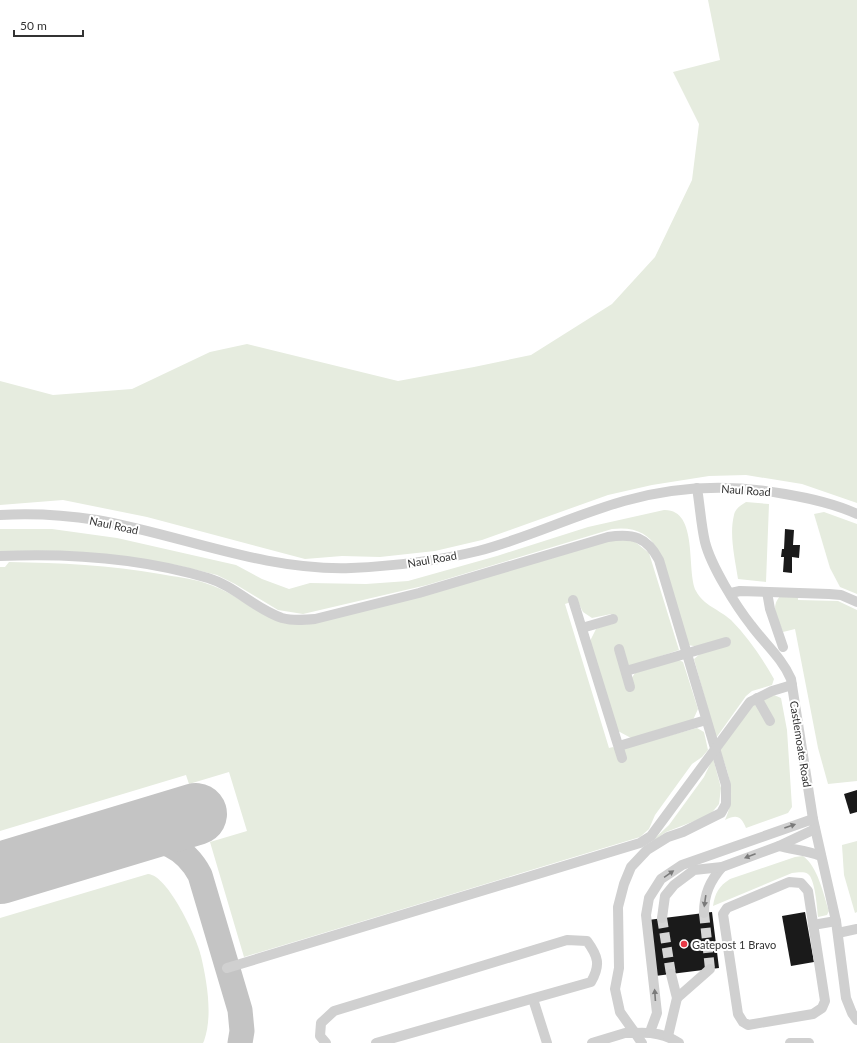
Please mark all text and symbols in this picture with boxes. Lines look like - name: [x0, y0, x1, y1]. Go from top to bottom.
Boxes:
- scale bar: [14, 12, 83, 38]
- text: 50 m: [20, 18, 47, 33]
- street label: Naul Road: [721, 482, 771, 498]
- street label: Naul Road: [88, 513, 140, 537]
- street label: Naul Road: [406, 548, 458, 570]
- street label: Castlemoate Road: [788, 700, 814, 788]
- one-way arrow: [784, 823, 796, 829]
- one-way arrow: [744, 854, 756, 860]
- one-way arrow: [664, 870, 675, 878]
- one-way arrow: [702, 895, 708, 908]
- place label: Gatepost 1 Bravo: [692, 938, 776, 951]
- marker: Gatepost 1 Bravo: [679, 939, 689, 949]
- one-way arrow: [652, 989, 659, 1001]

